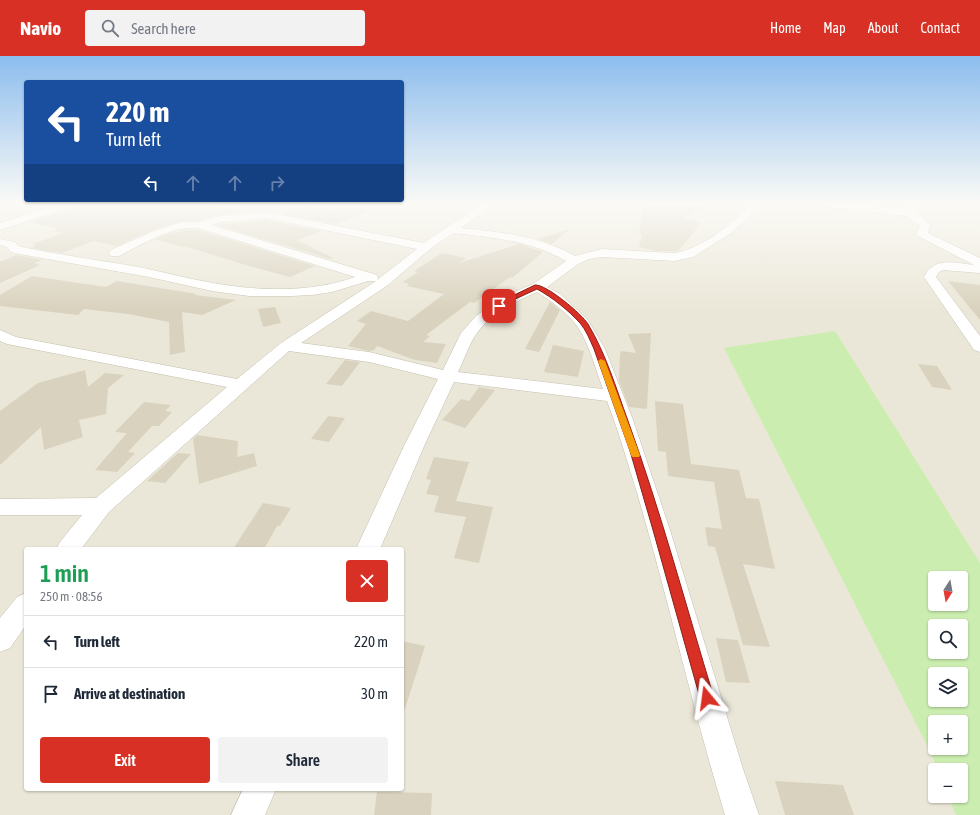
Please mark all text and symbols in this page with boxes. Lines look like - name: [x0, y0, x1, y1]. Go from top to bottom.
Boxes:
- search box: [85, 10, 365, 46]
- text: Navio: [20, 17, 61, 39]
- icon: search: [99, 17, 121, 39]
- text: Search here: [131, 20, 196, 37]
- text: Home: [770, 20, 801, 36]
- text: Map: [823, 20, 846, 36]
- text: About: [868, 20, 899, 36]
- text: Contact: [921, 20, 960, 36]
- icon: left: [40, 96, 92, 148]
- text: 220 m: [106, 96, 169, 128]
- text: Turn left: [106, 129, 161, 150]
- icon: left: [140, 172, 162, 194]
- icon: ahead: [182, 172, 204, 194]
- icon: ahead: [224, 172, 246, 194]
- icon: right: [266, 172, 288, 194]
- pin: [482, 289, 516, 323]
- icon: arrive: [488, 295, 510, 317]
- text: 1 min: [40, 560, 89, 587]
- button: close: [346, 560, 388, 602]
- north arrow: [928, 571, 968, 611]
- map controls: [928, 571, 968, 803]
- text: 250 m · 08:56: [40, 589, 103, 604]
- button: search: [928, 619, 968, 659]
- icon: left: [40, 631, 62, 653]
- text: Turn left: [74, 633, 120, 650]
- text: 220 m: [354, 633, 388, 650]
- button: layers: [928, 667, 968, 707]
- position arrow: [686, 677, 728, 719]
- icon: arrive: [40, 683, 62, 705]
- text: Arrive at destination: [74, 685, 185, 702]
- text: 30 m: [361, 685, 388, 702]
- button: +: [928, 715, 968, 755]
- button: Exit: [40, 737, 210, 783]
- button: Share: [218, 737, 388, 783]
- button: −: [928, 763, 968, 803]

